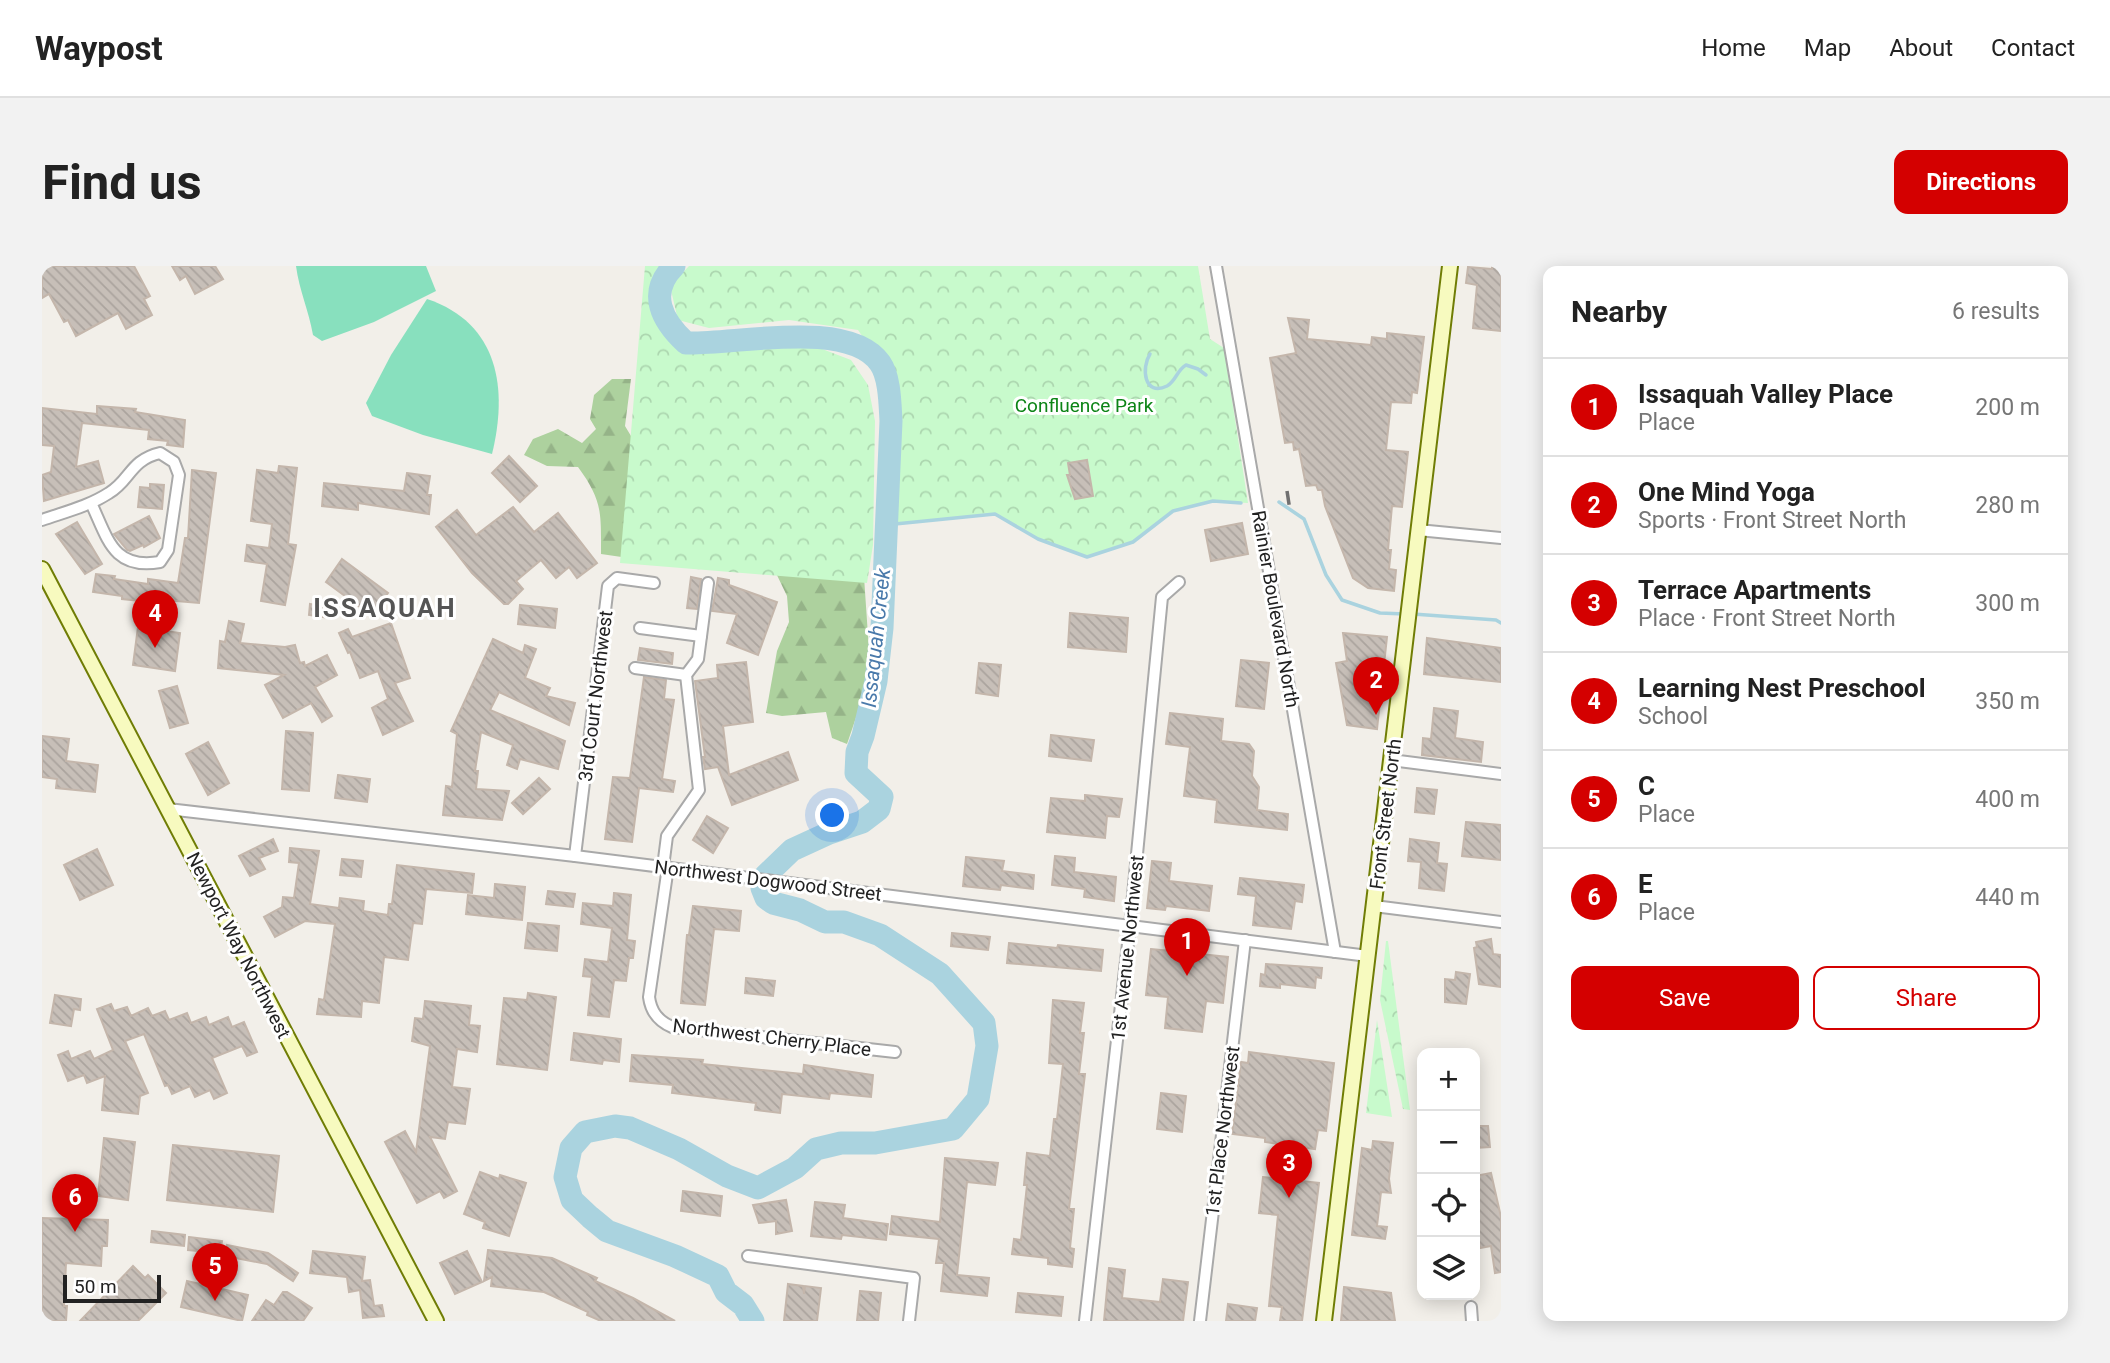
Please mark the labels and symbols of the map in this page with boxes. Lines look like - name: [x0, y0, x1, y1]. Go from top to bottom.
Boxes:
- park label: Confluence Park: [1015, 394, 1154, 417]
- street label: Rainier Boulevard North: [1247, 509, 1304, 709]
- water label: Issaquah Creek: [857, 567, 895, 709]
- pin: 4: [132, 590, 178, 648]
- district label: ISSAQUAH: [313, 593, 457, 623]
- street label: 3rd Court Northwest: [574, 609, 617, 783]
- pin: 2: [1353, 657, 1399, 715]
- street label: Front Street North: [1365, 737, 1406, 891]
- your location: [815, 798, 849, 832]
- street label: Newport Way Northwest: [182, 848, 296, 1042]
- street label: 1st Avenue Northwest: [1106, 854, 1149, 1042]
- street label: Northwest Dogwood Street: [653, 855, 883, 906]
- pin: 1: [1164, 918, 1210, 976]
- street label: Northwest Cherry Place: [671, 1014, 872, 1061]
- street label: 1st Place Northwest: [1201, 1045, 1244, 1218]
- pin: 3: [1266, 1140, 1312, 1198]
- pin: 6: [52, 1174, 98, 1232]
- pin: 5: [192, 1243, 238, 1301]
- scale bar: [63, 1272, 161, 1304]

